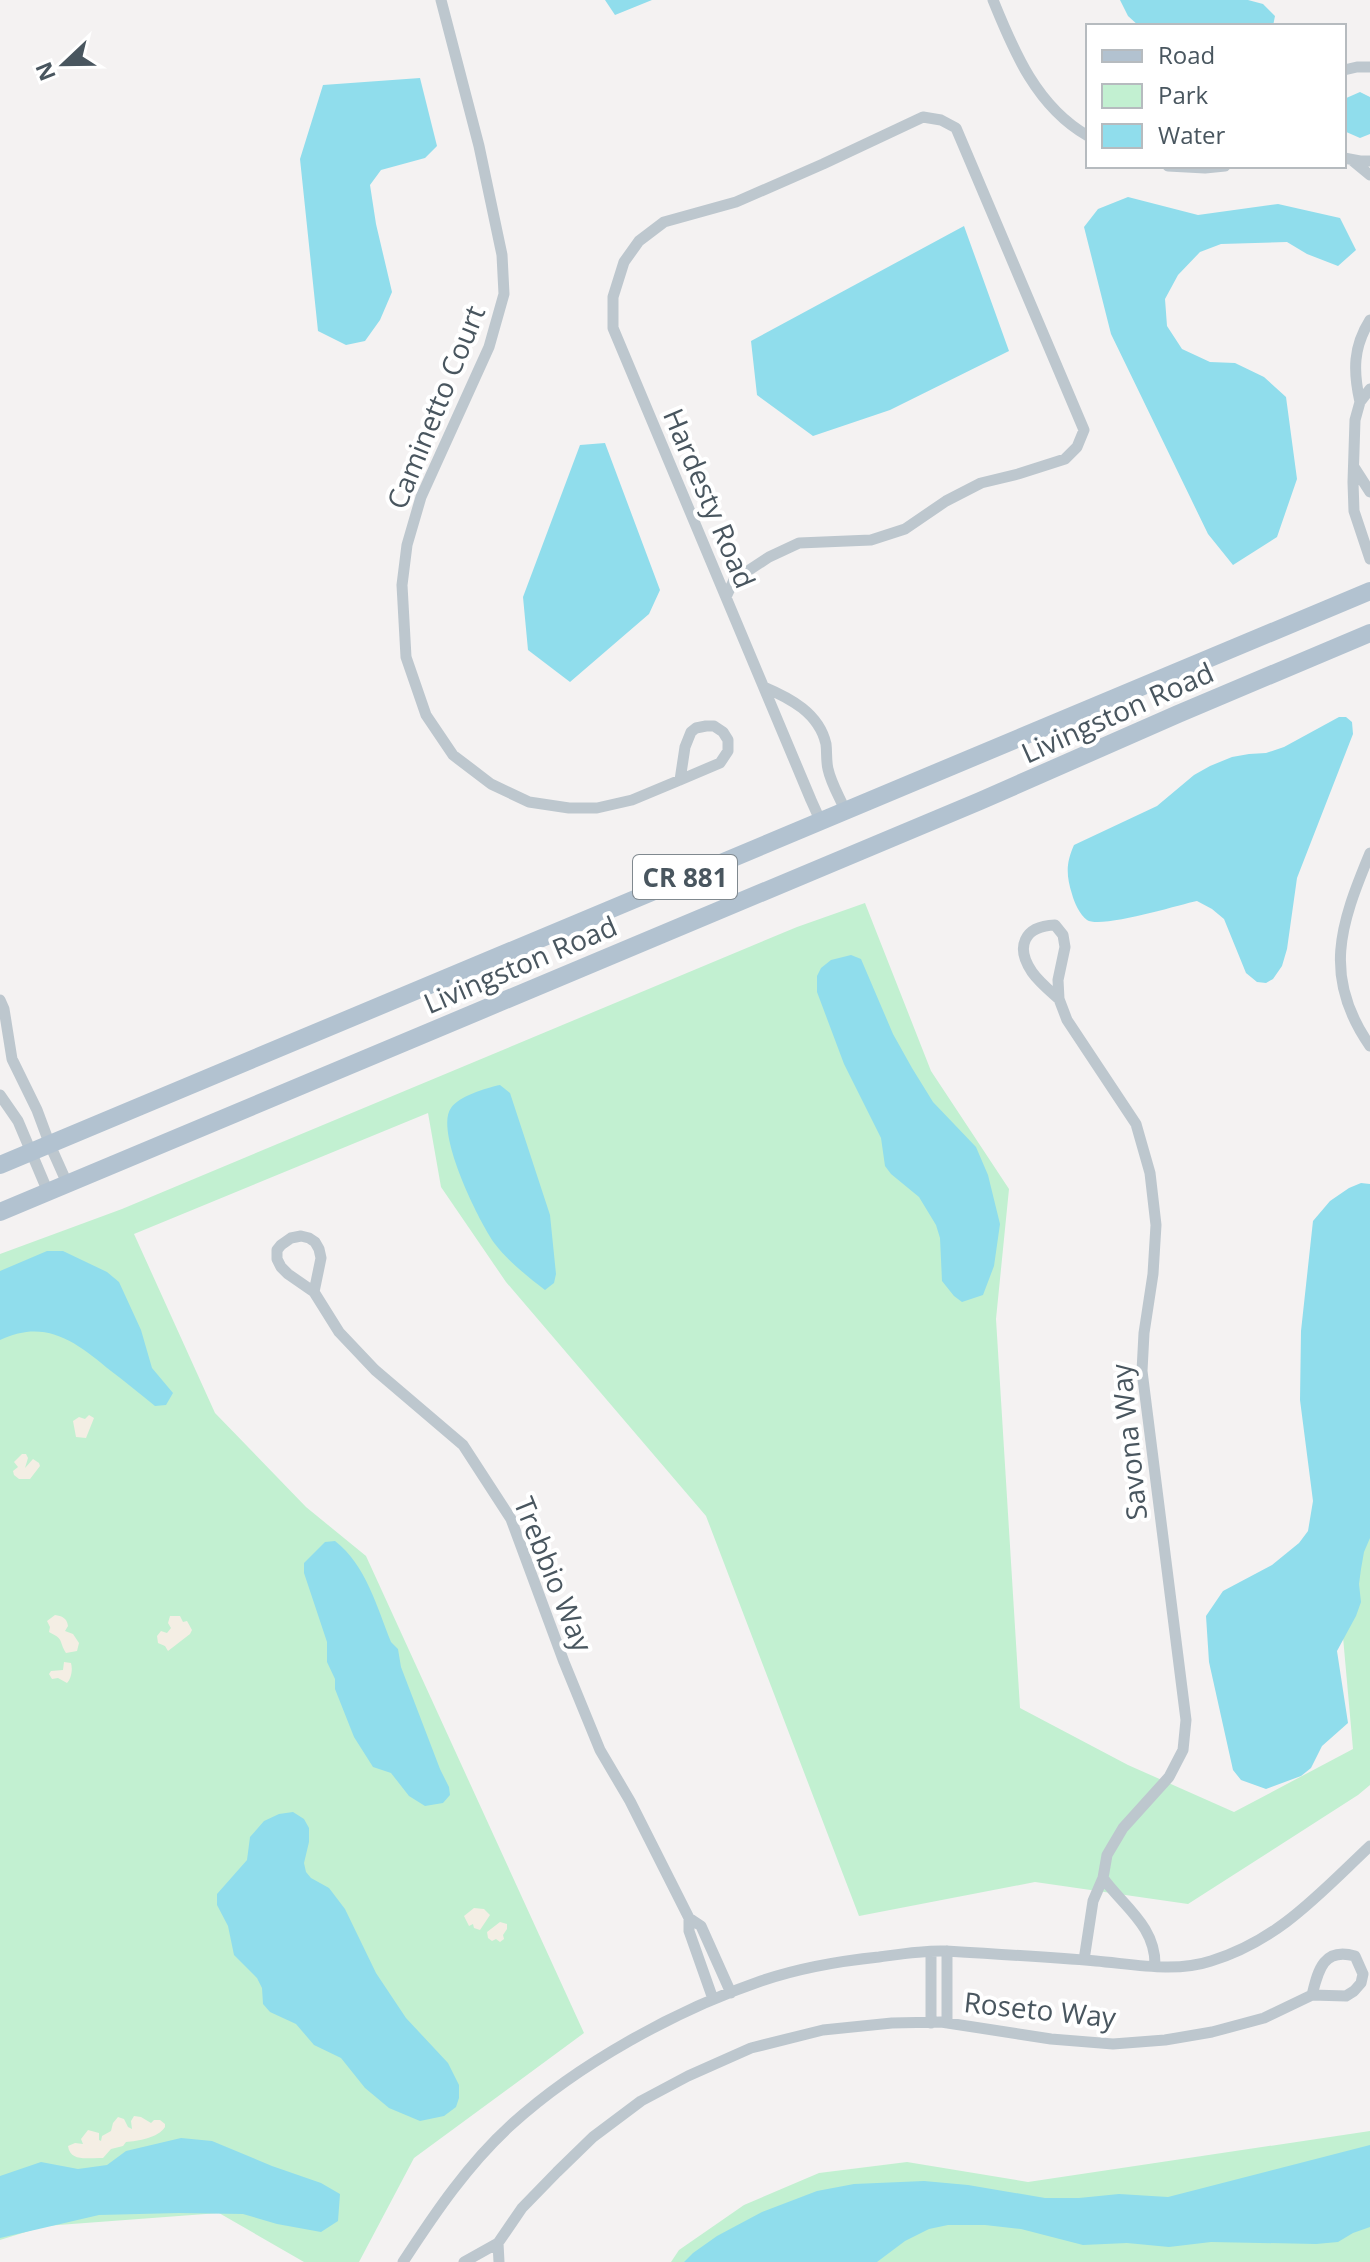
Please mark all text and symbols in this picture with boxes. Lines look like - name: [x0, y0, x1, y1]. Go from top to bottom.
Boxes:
- north arrow: [24, 24, 104, 104]
- legend: [1086, 24, 1346, 168]
- text: Road: [1158, 38, 1215, 71]
- text: N: [27, 58, 62, 86]
- text: Park: [1158, 78, 1209, 111]
- text: Water: [1158, 118, 1226, 151]
- street label: Caminetto Court: [377, 300, 493, 514]
- street label: Hardesty Road: [655, 402, 765, 594]
- street label: Livingston Road: [1015, 653, 1219, 771]
- road number: CR 881: [633, 855, 737, 899]
- street label: Livingston Road: [418, 906, 622, 1022]
- street label: Savona Way: [1101, 1361, 1155, 1522]
- street label: Trebbio Way: [506, 1491, 603, 1658]
- street label: Roseto Way: [962, 1982, 1119, 2036]

